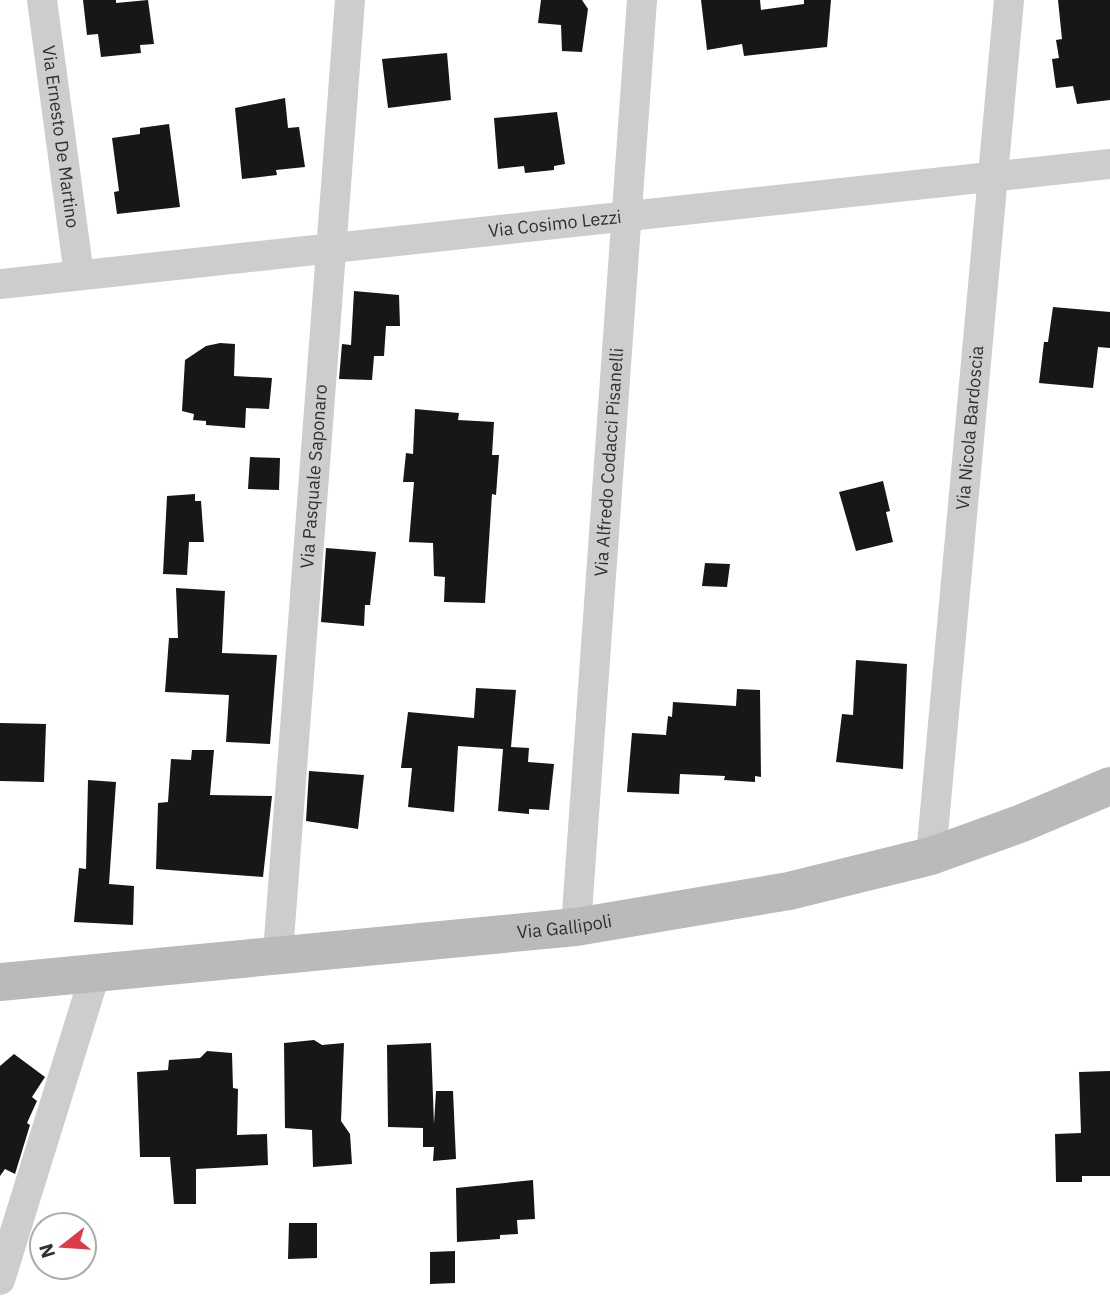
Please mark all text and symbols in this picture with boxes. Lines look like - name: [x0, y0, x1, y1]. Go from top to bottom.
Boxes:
- street label: Via Ernesto De Martino: [37, 44, 85, 229]
- street label: Via Cosimo Lezzi: [487, 205, 622, 242]
- street label: Via Nicola Bardoscia: [951, 344, 988, 511]
- street label: Via Alfredo Codacci Pisanelli: [589, 347, 628, 577]
- street label: Via Pasquale Saponaro: [295, 383, 332, 569]
- street label: Via Gallipoli: [516, 909, 614, 944]
- north arrow: [28, 1211, 98, 1281]
- text: N: [33, 1241, 60, 1261]

